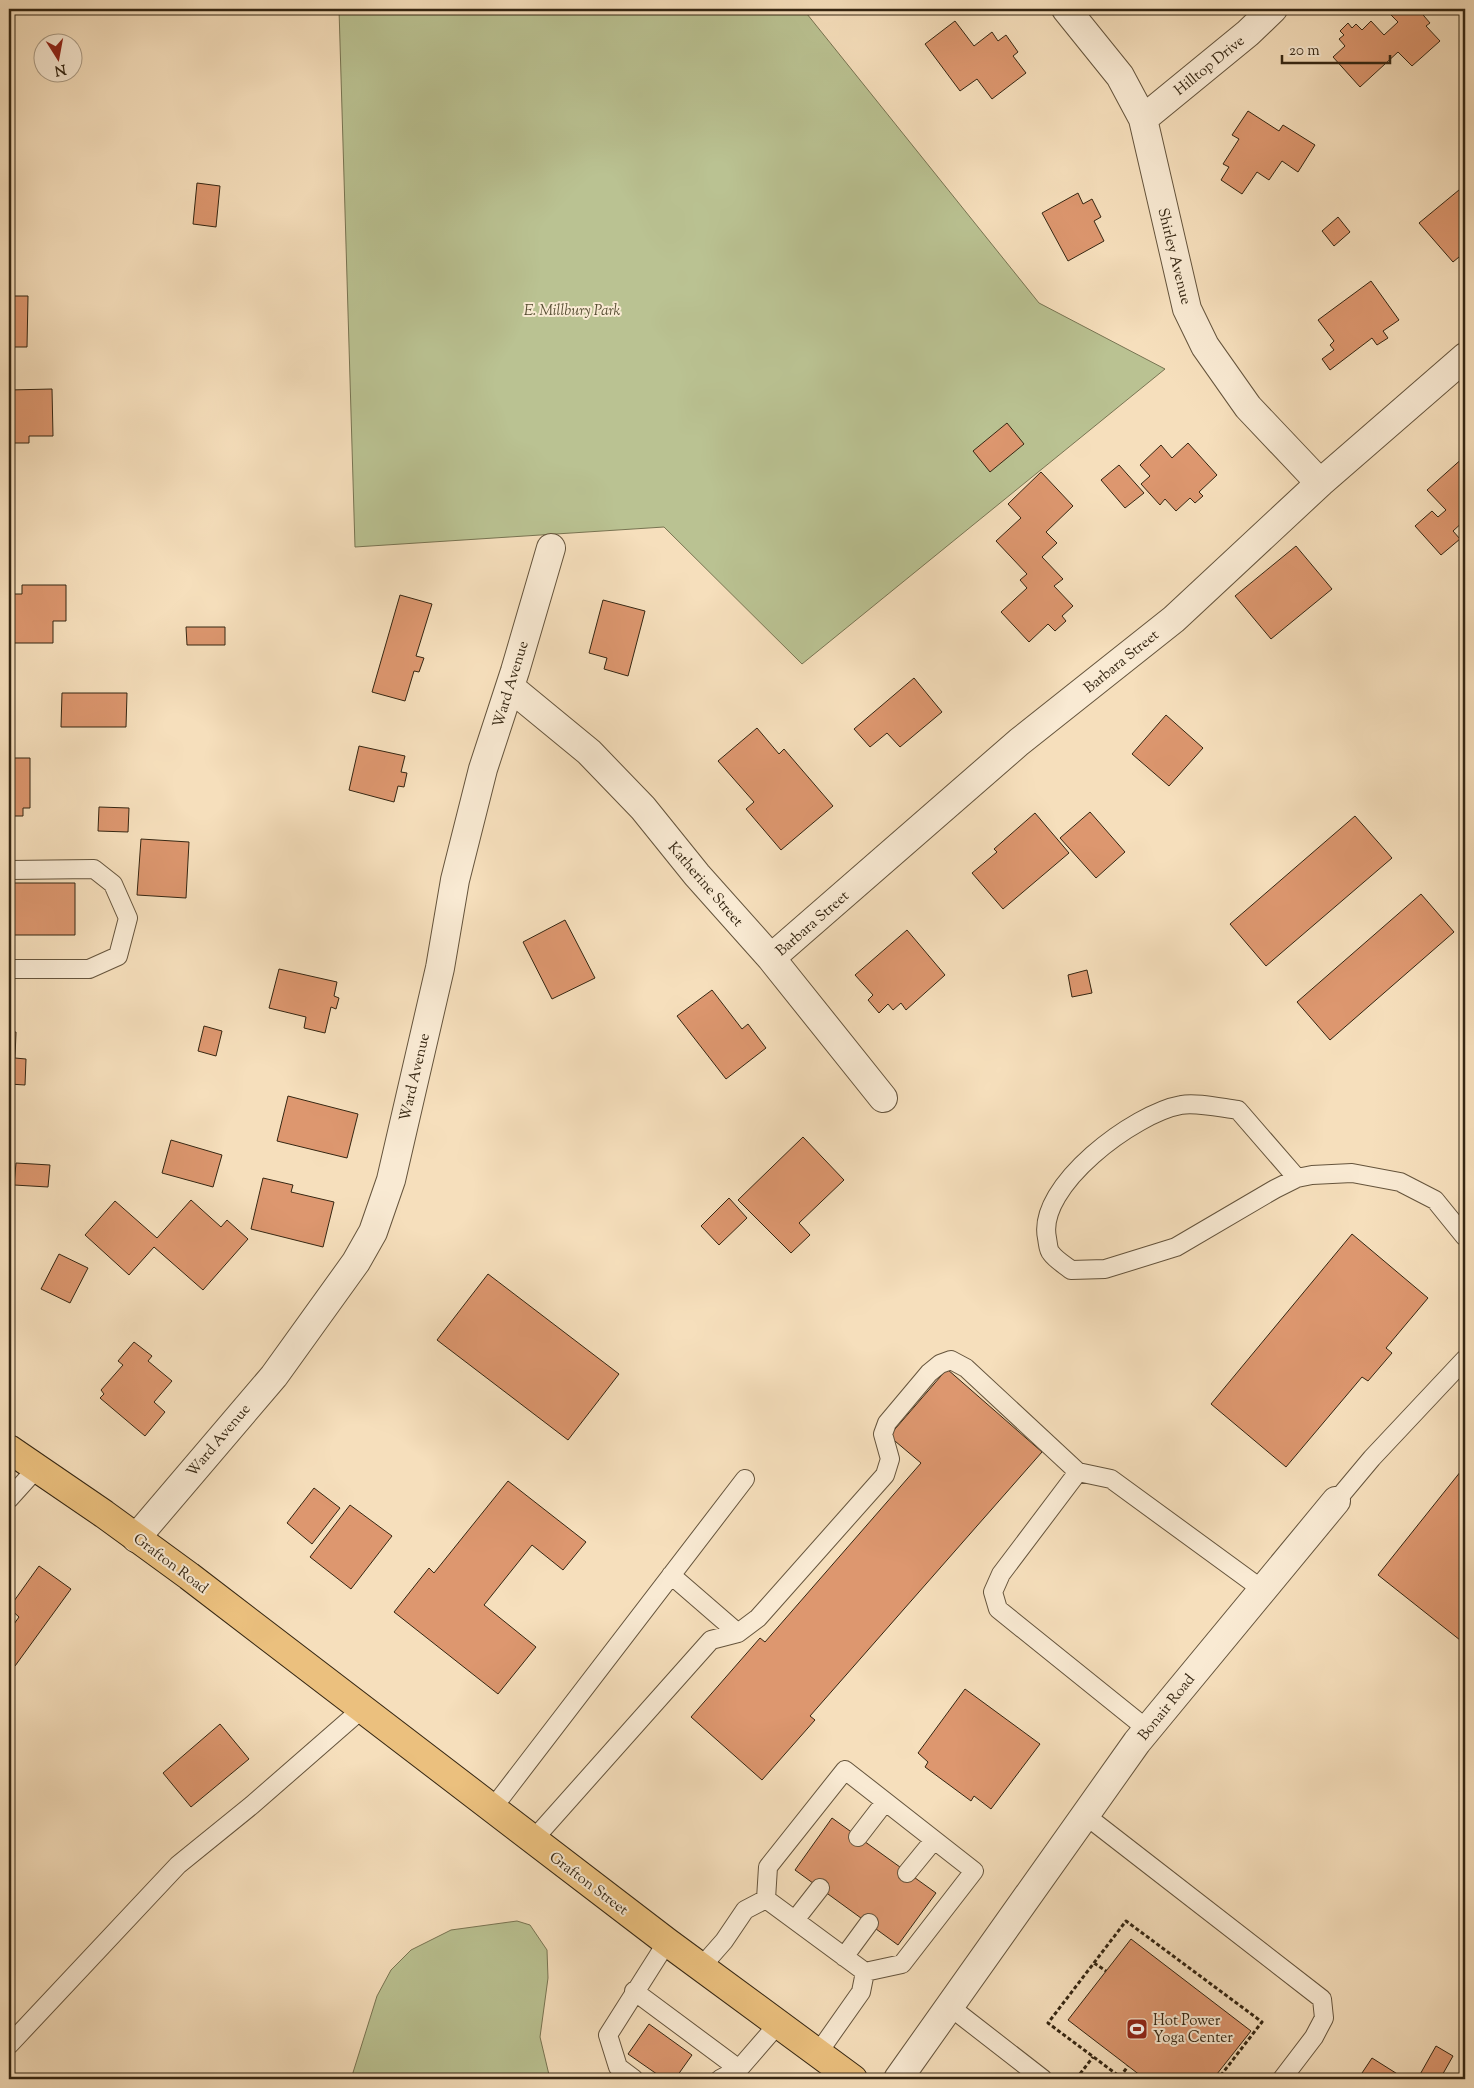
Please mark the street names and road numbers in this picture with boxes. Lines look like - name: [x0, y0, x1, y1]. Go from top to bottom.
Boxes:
- street label: Hilltop Drive: [1170, 31, 1250, 101]
- street label: Shirley Avenue: [1151, 206, 1196, 307]
- street label: Barbara Street: [1080, 625, 1164, 699]
- street label: Ward Avenue: [488, 638, 535, 730]
- street label: Katherine Street: [662, 838, 748, 932]
- street label: Barbara Street: [772, 886, 854, 962]
- street label: Ward Avenue: [395, 1031, 436, 1124]
- street label: Ward Avenue: [182, 1400, 256, 1482]
- street label: Grafton Road: [128, 1529, 212, 1600]
- street label: Bonair Road: [1134, 1670, 1201, 1746]
- street label: Grafton Street: [544, 1847, 632, 1921]

